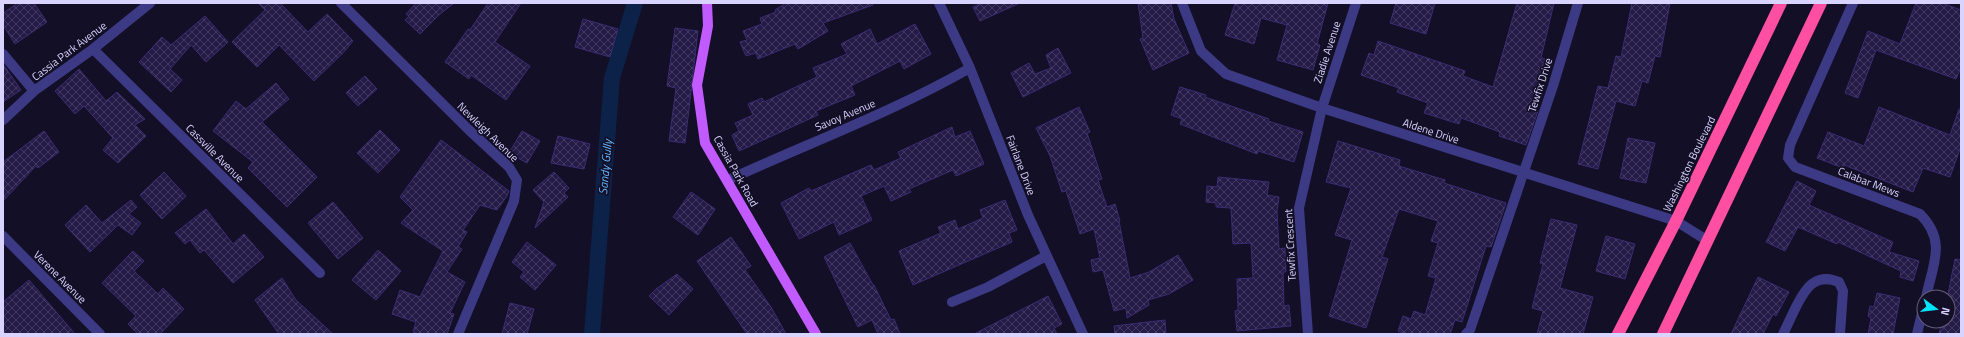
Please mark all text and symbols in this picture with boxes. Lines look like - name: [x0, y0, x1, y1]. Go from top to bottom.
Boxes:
- street label: Cassia Park Avenue: [28, 17, 110, 84]
- street label: Ziadie Avenue: [1309, 18, 1345, 85]
- street label: Tewfix Drive: [1524, 55, 1556, 114]
- street label: Savoy Avenue: [812, 95, 878, 135]
- street label: Newleigh Avenue: [454, 98, 523, 166]
- street label: Washington Boulevard: [1659, 113, 1719, 215]
- street label: Aldene Drive: [1401, 114, 1462, 148]
- street label: Cassville Avenue: [182, 120, 248, 186]
- street label: Cassia Park Road: [710, 132, 762, 210]
- street label: Fairlane Drive: [1002, 133, 1040, 198]
- water label: Sandy Gully: [593, 137, 617, 195]
- street label: Calabar Mews: [1836, 163, 1902, 201]
- street label: Tewfix Crescent: [1280, 208, 1300, 282]
- street label: Verene Avenue: [30, 247, 90, 307]
- north arrow: [1916, 289, 1956, 329]
- text: N: [1937, 306, 1954, 317]

